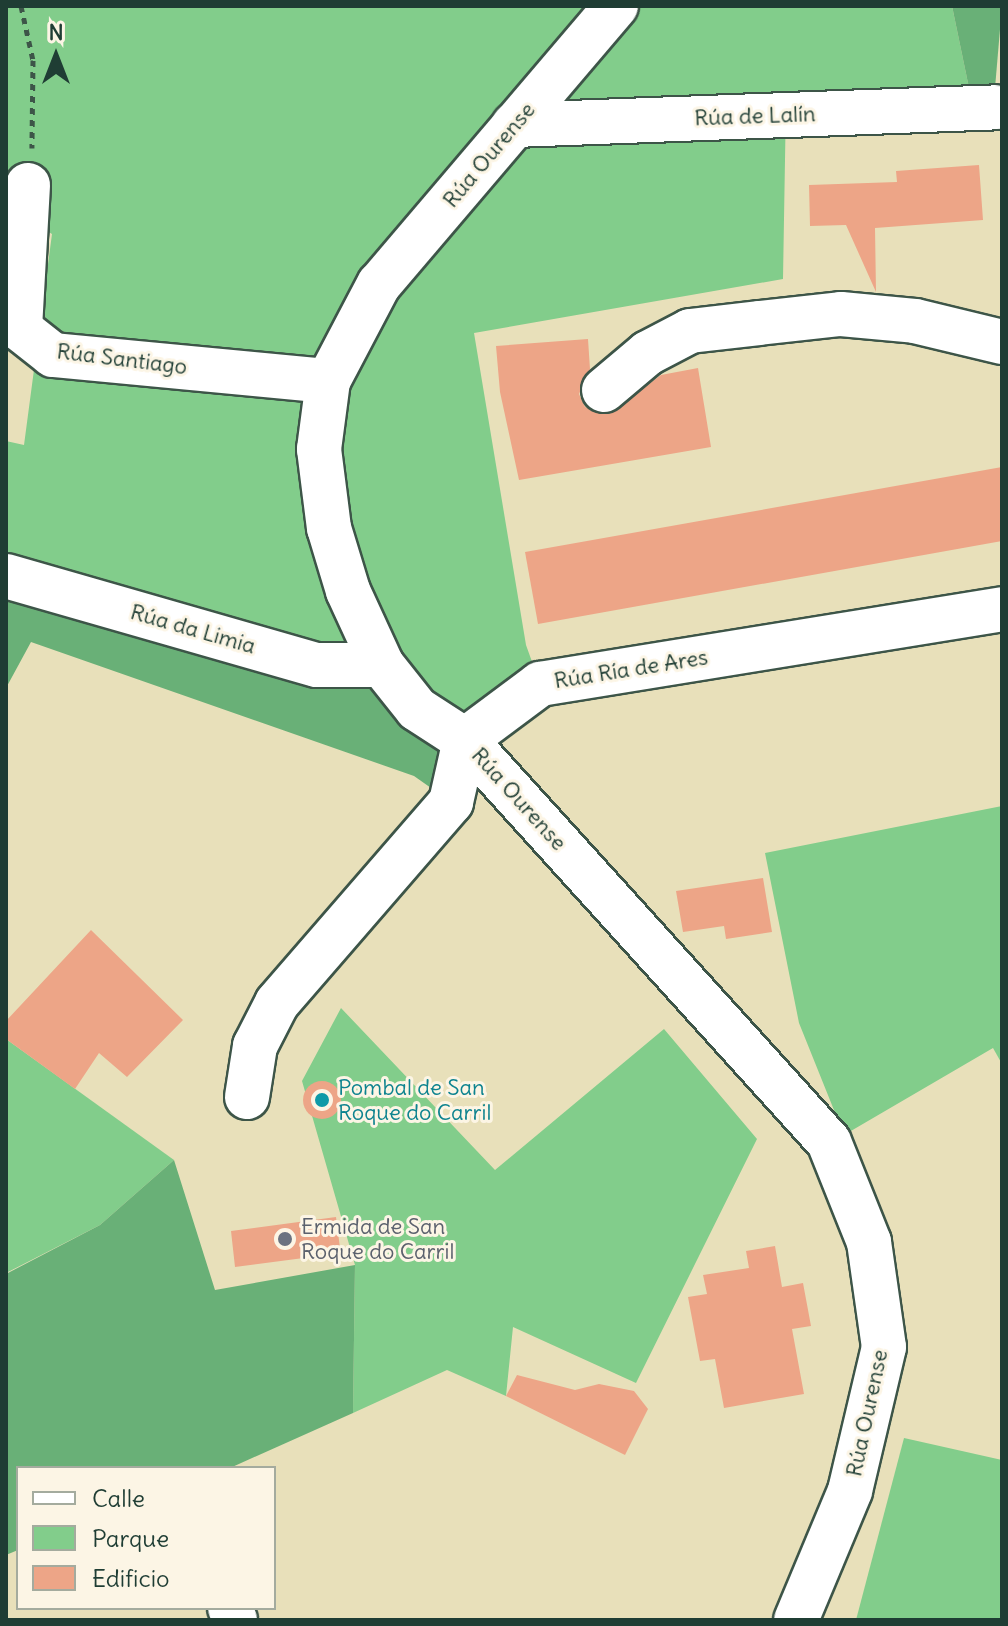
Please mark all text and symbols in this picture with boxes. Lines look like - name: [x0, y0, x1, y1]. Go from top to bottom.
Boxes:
- north arrow: [16, 16, 96, 96]
- text: N: [48, 18, 64, 46]
- street label: Rúa Ourense: [437, 97, 541, 213]
- street label: Rúa de Lalín: [694, 101, 816, 131]
- street label: Rúa Santiago: [55, 338, 189, 380]
- street label: Rúa da Limia: [127, 599, 259, 659]
- street label: Rúa Ría de Ares: [552, 644, 710, 694]
- street label: Rúa Ourense: [466, 742, 572, 856]
- place label: Pombal de San Roque do Carril: [338, 1074, 491, 1126]
- marker: Pombal de San Roque do Carril: [313, 1091, 331, 1109]
- place label: Ermida de San Roque do Carril: [301, 1213, 454, 1264]
- marker: Ermida de San Roque do Carril: [276, 1230, 294, 1248]
- street label: Rúa Ourense: [841, 1347, 893, 1479]
- legend: [16, 1466, 276, 1610]
- text: Calle: [92, 1483, 145, 1513]
- text: Parque: [92, 1523, 169, 1553]
- text: Edificio: [92, 1563, 170, 1593]

